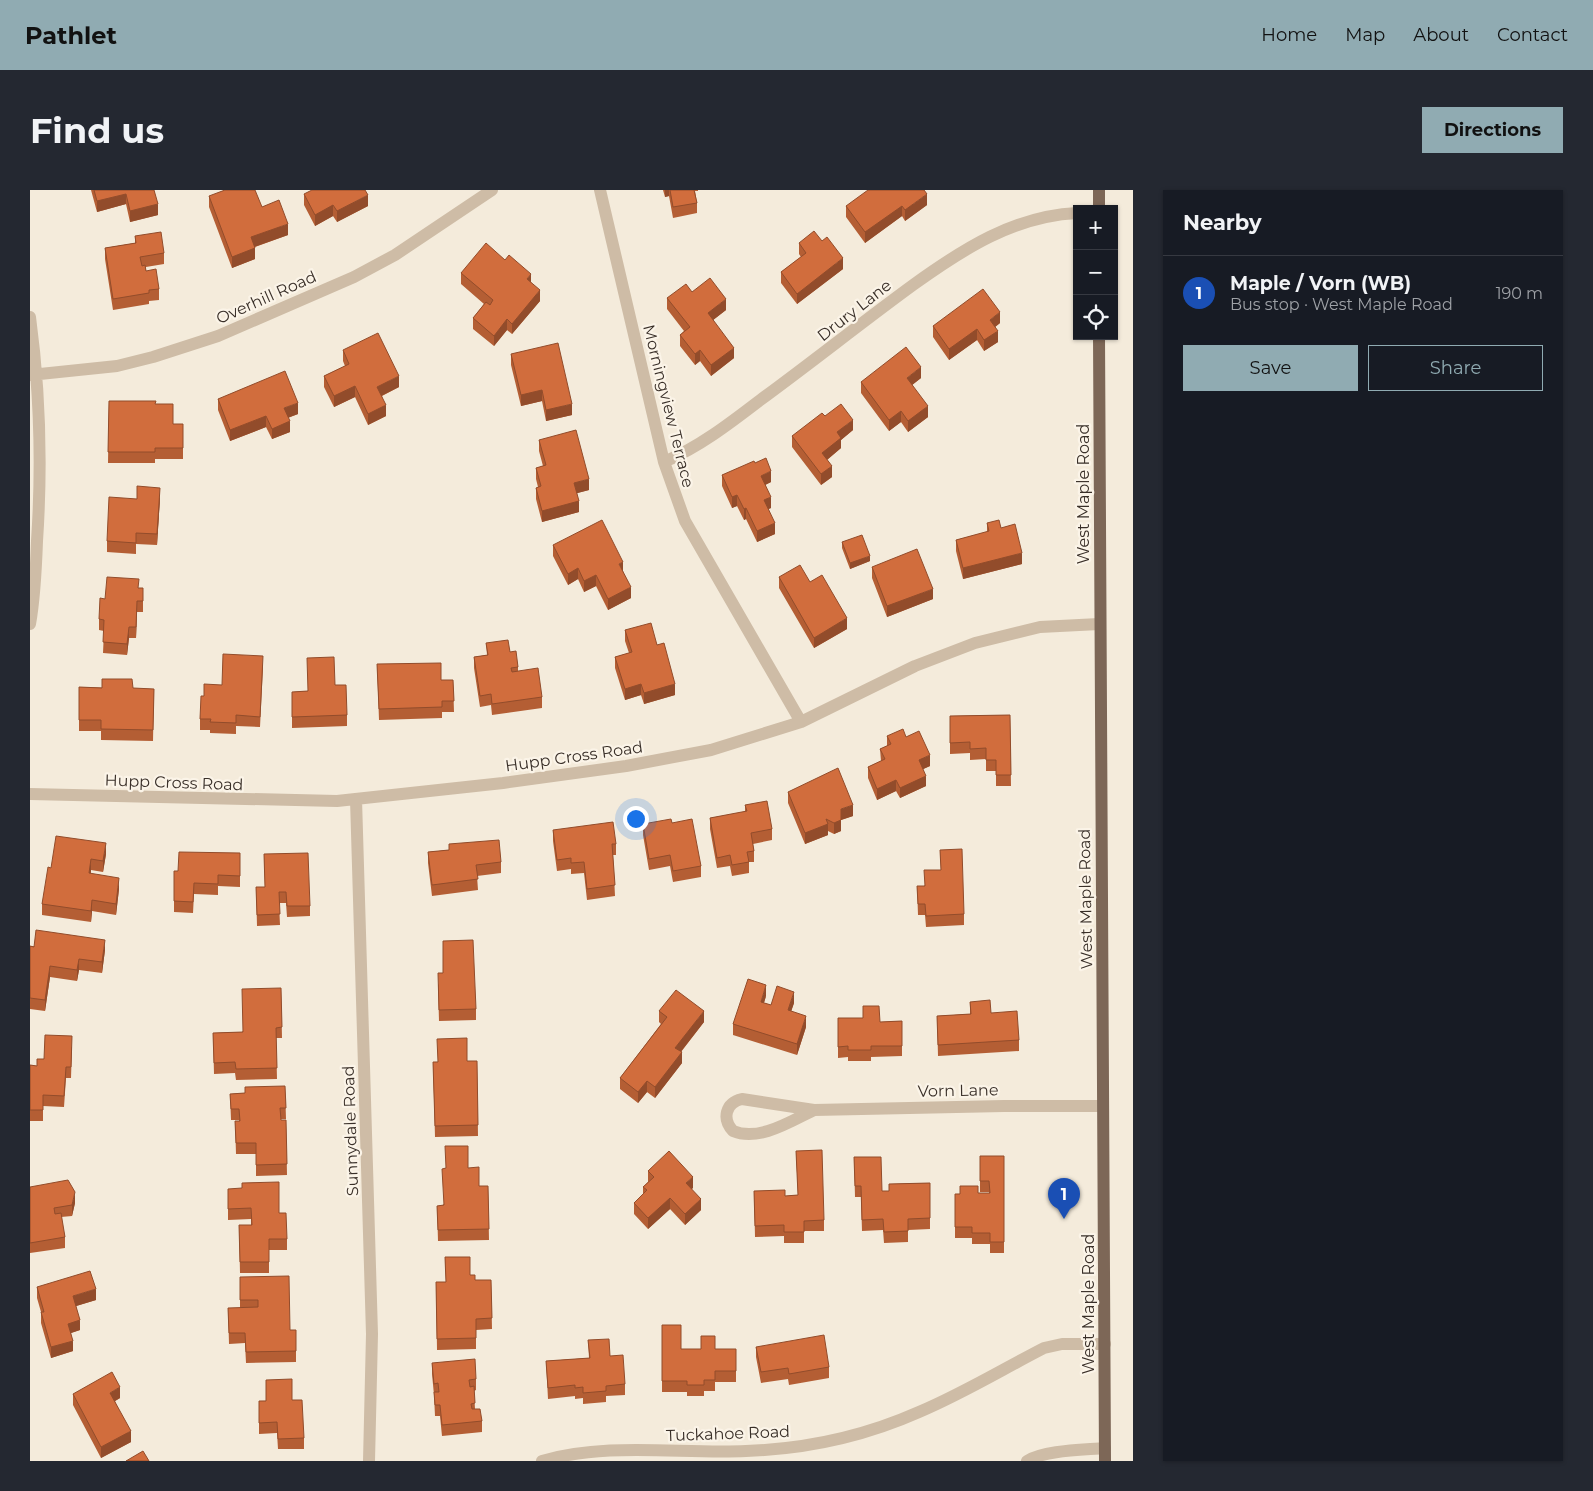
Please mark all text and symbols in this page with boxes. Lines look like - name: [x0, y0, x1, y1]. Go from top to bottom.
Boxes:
- text: Pathlet: [25, 21, 117, 50]
- text: Home: [1261, 24, 1317, 46]
- text: Map: [1345, 24, 1385, 46]
- text: About: [1413, 24, 1469, 46]
- text: Contact: [1497, 24, 1568, 46]
- button: Directions: [1422, 107, 1563, 153]
- text: Find us: [30, 109, 164, 152]
- map controls: [1073, 205, 1118, 340]
- button: +: [1073, 205, 1118, 250]
- text: Nearby: [1183, 210, 1262, 235]
- button: −: [1073, 250, 1118, 295]
- street label: Overhill Road: [213, 267, 319, 328]
- text: Maple / Vorn (WB): [1230, 272, 1411, 295]
- street label: Drury Lane: [813, 276, 895, 345]
- text: 1: [1196, 284, 1202, 303]
- text: 190 m: [1496, 284, 1543, 303]
- button: locate: [1073, 295, 1118, 340]
- text: Bus stop · West Maple Road: [1230, 295, 1453, 314]
- street label: Morningview Terrace: [639, 323, 698, 490]
- button: Save: [1183, 345, 1358, 391]
- button: Share: [1368, 345, 1543, 391]
- street label: West Maple Road: [1074, 424, 1093, 564]
- street label: Hupp Cross Road: [504, 737, 644, 776]
- street label: Hupp Cross Road: [104, 771, 244, 794]
- your location: [623, 806, 649, 832]
- street label: West Maple Road: [1075, 829, 1096, 969]
- street label: Sunnydale Road: [339, 1065, 362, 1197]
- street label: Vorn Lane: [917, 1080, 999, 1101]
- pin: 1: [1048, 1178, 1080, 1219]
- street label: West Maple Road: [1079, 1234, 1098, 1374]
- street label: Tuckahoe Road: [666, 1422, 790, 1445]

